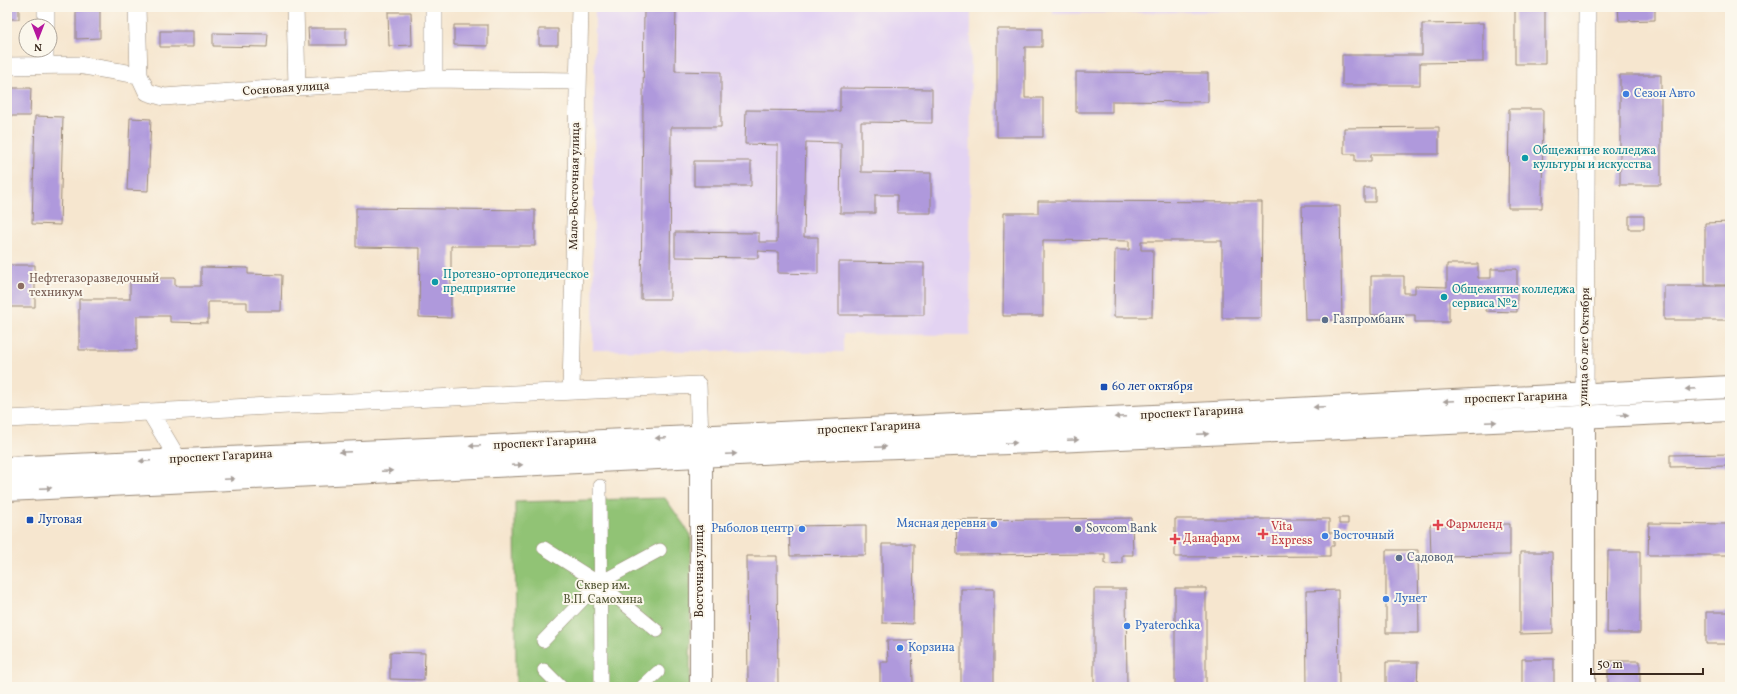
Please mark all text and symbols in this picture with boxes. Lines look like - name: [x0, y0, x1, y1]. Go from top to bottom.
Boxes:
- north arrow: [18, 18, 58, 58]
- text: N: [34, 39, 42, 54]
- street label: Сосновая улица: [242, 78, 330, 100]
- place label: Сезон Авто: [1634, 86, 1695, 102]
- marker: Сезон Авто: [1621, 89, 1631, 99]
- street label: Мало-Восточная улица: [566, 122, 584, 250]
- place label: Общежитие колледжа культуры и искусства: [1533, 143, 1656, 173]
- marker: Общежитие колледжа культуры и искусства: [1520, 153, 1530, 163]
- place label: Протезно-ортопедическое предприятие: [443, 267, 589, 297]
- place label: Нефтегазоразведочный техникум: [29, 271, 159, 301]
- marker: Протезно-ортопедическое предприятие: [430, 277, 440, 287]
- marker: Нефтегазоразведочный техникум: [16, 281, 26, 291]
- place label: Общежитие колледжа сервиса №2: [1452, 282, 1575, 312]
- street label: улица 60 лет Октября: [1576, 287, 1594, 407]
- marker: Общежитие колледжа сервиса №2: [1439, 292, 1449, 302]
- place label: Газпромбанк: [1333, 312, 1405, 328]
- marker: Газпромбанк: [1320, 315, 1330, 325]
- place label: 60 лет октября: [1112, 379, 1193, 395]
- marker: 60 лет октября: [1099, 382, 1109, 392]
- one-way arrow: [1684, 386, 1697, 392]
- street label: проспект Гагарина: [1464, 388, 1568, 408]
- one-way arrow: [1443, 397, 1455, 404]
- street label: проспект Гагарина: [1140, 402, 1244, 424]
- one-way arrow: [1313, 403, 1325, 410]
- one-way arrow: [1617, 412, 1629, 419]
- one-way arrow: [1113, 414, 1126, 420]
- street label: проспект Гагарина: [817, 417, 921, 439]
- one-way arrow: [1485, 419, 1498, 425]
- one-way arrow: [1197, 430, 1209, 437]
- street label: проспект Гагарина: [493, 432, 597, 454]
- one-way arrow: [655, 434, 667, 441]
- one-way arrow: [1067, 437, 1080, 443]
- one-way arrow: [1005, 440, 1018, 446]
- one-way arrow: [468, 443, 481, 449]
- one-way arrow: [875, 444, 887, 451]
- street label: проспект Гагарина: [169, 446, 273, 468]
- one-way arrow: [339, 448, 351, 455]
- one-way arrow: [725, 451, 737, 458]
- one-way arrow: [139, 457, 151, 464]
- one-way arrow: [511, 462, 524, 468]
- one-way arrow: [381, 468, 393, 475]
- one-way arrow: [223, 475, 235, 482]
- one-way arrow: [40, 484, 52, 491]
- place label: Луговая: [38, 512, 82, 528]
- marker: Луговая: [25, 515, 35, 525]
- place label: Мясная деревня: [897, 516, 986, 532]
- place label: Фармленд: [1446, 517, 1503, 533]
- marker: Мясная деревня: [989, 519, 999, 529]
- place label: Vita Express: [1271, 519, 1312, 549]
- marker: Фармленд: [1433, 520, 1443, 530]
- place label: Рыболов центр: [711, 521, 794, 537]
- place label: Sovcom Bank: [1086, 521, 1157, 537]
- street label: Восточная улица: [692, 524, 708, 618]
- marker: Рыболов центр: [797, 524, 807, 534]
- marker: Sovcom Bank: [1073, 524, 1083, 534]
- place label: Восточный: [1333, 528, 1394, 544]
- marker: Vita Express: [1258, 529, 1268, 539]
- place label: Данафарм: [1183, 531, 1240, 547]
- marker: Восточный: [1320, 531, 1330, 541]
- marker: Данафарм: [1170, 534, 1180, 544]
- place label: Садовод: [1407, 550, 1453, 566]
- marker: Садовод: [1394, 553, 1404, 563]
- park label: Сквер им. В.П. Самохина: [563, 578, 643, 608]
- place label: Лунет: [1394, 591, 1427, 607]
- marker: Лунет: [1381, 594, 1391, 604]
- place label: Pyaterochka: [1135, 618, 1200, 634]
- marker: Pyaterochka: [1122, 621, 1132, 631]
- place label: Корзина: [908, 640, 955, 656]
- marker: Корзина: [895, 643, 905, 653]
- scale bar: [1591, 650, 1703, 676]
- text: 50 m: [1597, 657, 1623, 673]

